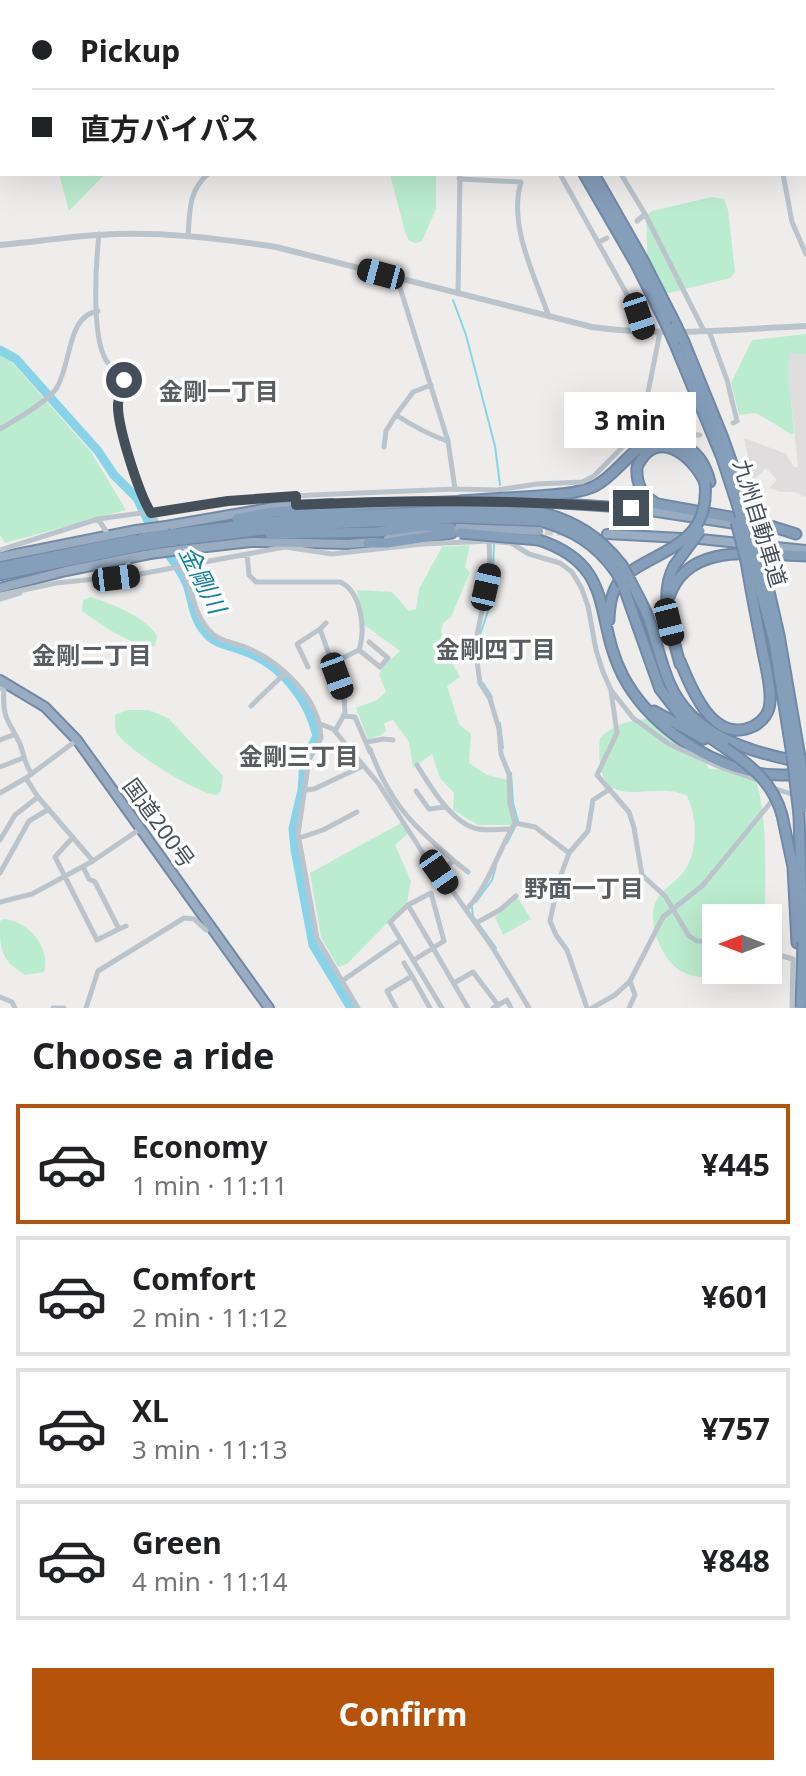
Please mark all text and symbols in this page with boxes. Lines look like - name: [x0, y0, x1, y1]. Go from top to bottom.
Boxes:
- text: Pickup: [80, 30, 180, 71]
- text: 直方バイパス: [80, 108, 259, 149]
- car: [355, 256, 407, 292]
- car: [620, 289, 658, 343]
- route start: [106, 362, 142, 398]
- district label: 金剛一丁目: [159, 374, 279, 407]
- callout: 3 min: [565, 392, 697, 448]
- text: 3 min: [594, 402, 666, 438]
- street label: 九州自動車道: [727, 455, 795, 590]
- route end: [613, 490, 649, 526]
- water label: 金剛川: [172, 540, 236, 622]
- car: [469, 561, 503, 613]
- car: [91, 563, 141, 593]
- car: [652, 596, 686, 648]
- district label: 金剛四丁目: [436, 632, 556, 665]
- district label: 金剛二丁目: [32, 638, 152, 671]
- car: [318, 649, 356, 703]
- district label: 金剛三丁目: [239, 739, 359, 772]
- street label: 国道200号: [117, 772, 202, 873]
- car: [415, 845, 463, 899]
- district label: 野面一丁目: [524, 871, 644, 904]
- north arrow: [702, 904, 782, 984]
- map controls: [702, 904, 782, 984]
- text: Choose a ride: [32, 1031, 274, 1080]
- text: Economy: [132, 1126, 268, 1167]
- icon: car: [36, 1128, 108, 1200]
- text: ¥445: [701, 1144, 770, 1185]
- text: 1 min · 11:11: [132, 1167, 288, 1203]
- text: Comfort: [132, 1258, 256, 1299]
- icon: car: [36, 1260, 108, 1332]
- text: ¥601: [701, 1276, 770, 1317]
- text: 2 min · 11:12: [132, 1299, 288, 1335]
- text: XL: [132, 1390, 169, 1431]
- icon: car: [36, 1392, 108, 1464]
- text: ¥757: [701, 1408, 770, 1449]
- text: 3 min · 11:13: [132, 1431, 288, 1467]
- text: Green: [132, 1522, 222, 1563]
- icon: car: [36, 1524, 108, 1596]
- text: ¥848: [701, 1540, 770, 1581]
- text: 4 min · 11:14: [132, 1563, 288, 1599]
- button: Confirm: [32, 1668, 774, 1760]

